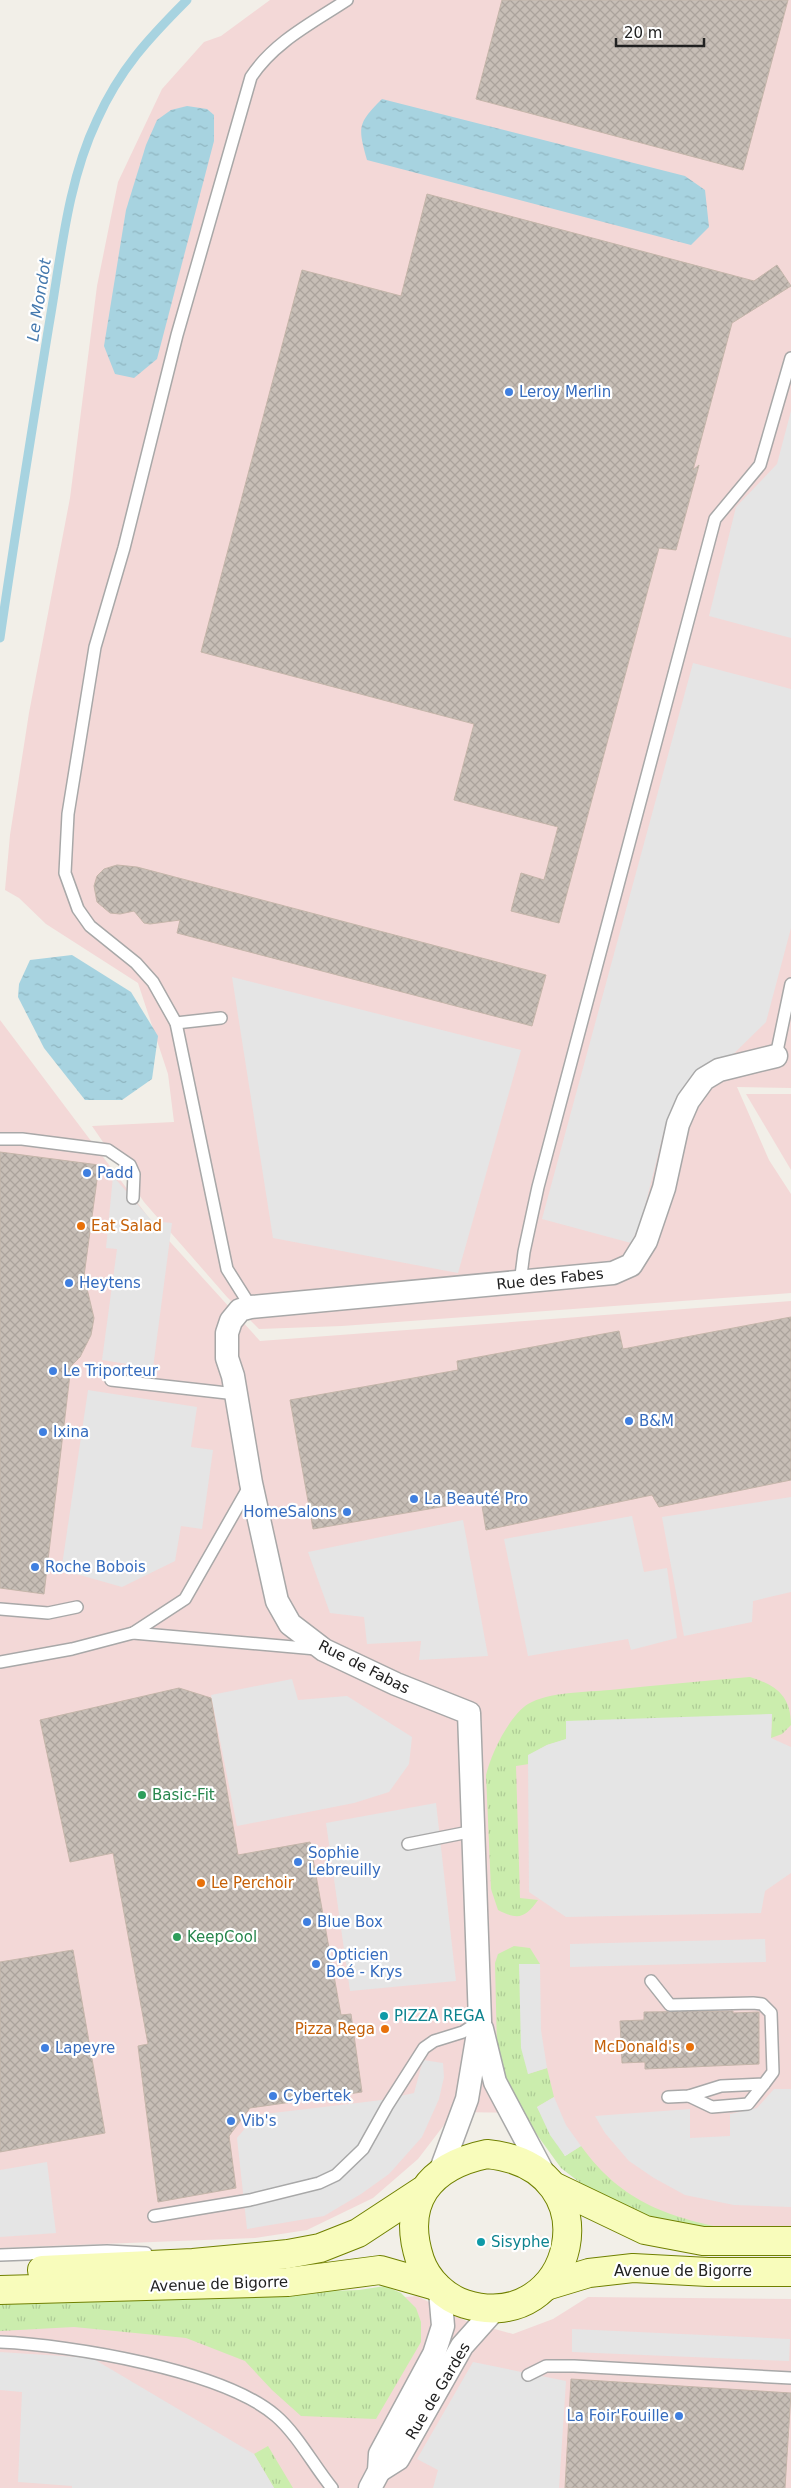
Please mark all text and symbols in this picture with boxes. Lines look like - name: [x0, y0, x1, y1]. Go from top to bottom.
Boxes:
- scale bar: [616, 15, 704, 47]
- text: 20 m: [624, 24, 662, 42]
- water label: Le Mondot: [23, 256, 55, 343]
- place label: Leroy Merlin: [519, 383, 611, 401]
- marker: Leroy Merlin: [503, 386, 515, 398]
- place label: Padd: [97, 1164, 134, 1182]
- marker: Padd: [81, 1167, 93, 1179]
- place label: Eat Salad: [91, 1217, 162, 1235]
- marker: Eat Salad: [75, 1220, 87, 1232]
- street label: Rue des Fabes: [496, 1264, 605, 1294]
- place label: Heytens: [79, 1274, 141, 1292]
- marker: Heytens: [63, 1277, 75, 1289]
- place label: Le Triporteur: [63, 1362, 159, 1380]
- marker: Le Triporteur: [47, 1365, 59, 1377]
- place label: B&M: [639, 1412, 674, 1430]
- marker: B&M: [623, 1415, 635, 1427]
- place label: Ixina: [53, 1423, 89, 1441]
- marker: Ixina: [37, 1426, 49, 1438]
- place label: La Beauté Pro: [424, 1490, 528, 1508]
- marker: La Beauté Pro: [408, 1493, 420, 1505]
- place label: HomeSalons: [243, 1503, 337, 1521]
- marker: HomeSalons: [341, 1506, 353, 1518]
- place label: Roche Bobois: [45, 1558, 146, 1576]
- marker: Roche Bobois: [29, 1561, 41, 1573]
- street label: Rue de Fabas: [315, 1636, 413, 1698]
- place label: Basic-Fit: [152, 1786, 215, 1804]
- marker: Basic-Fit: [136, 1789, 148, 1801]
- place label: Sophie Lebreuilly: [308, 1844, 381, 1879]
- marker: Sophie Lebreuilly: [292, 1856, 304, 1868]
- place label: Le Perchoir: [211, 1874, 295, 1892]
- marker: Le Perchoir: [195, 1877, 207, 1889]
- place label: Blue Box: [317, 1913, 383, 1931]
- marker: Blue Box: [301, 1916, 313, 1928]
- place label: KeepCool: [187, 1928, 257, 1946]
- marker: KeepCool: [171, 1931, 183, 1943]
- place label: Opticien Boé - Krys: [326, 1946, 403, 1981]
- marker: Opticien Boé - Krys: [310, 1958, 322, 1970]
- place label: PIZZA REGA: [394, 2007, 486, 2025]
- marker: PIZZA REGA: [378, 2010, 390, 2022]
- place label: Pizza Rega: [295, 2020, 375, 2038]
- marker: Pizza Rega: [379, 2023, 391, 2035]
- place label: McDonald's: [594, 2038, 680, 2056]
- place label: Lapeyre: [55, 2039, 115, 2057]
- marker: McDonald's: [684, 2041, 696, 2053]
- marker: Lapeyre: [39, 2042, 51, 2054]
- place label: Cybertek: [283, 2087, 351, 2105]
- marker: Cybertek: [267, 2090, 279, 2102]
- place label: Vib's: [241, 2112, 277, 2130]
- marker: Vib's: [225, 2115, 237, 2127]
- place label: Sisyphe: [491, 2233, 550, 2251]
- marker: Sisyphe: [475, 2236, 487, 2248]
- street label: Avenue de Bigorre: [614, 2262, 752, 2280]
- street label: Avenue de Bigorre: [150, 2273, 288, 2295]
- street label: Rue de Gardes: [402, 2339, 474, 2443]
- place label: La Foir'Fouille: [566, 2407, 669, 2425]
- marker: La Foir'Fouille: [673, 2410, 685, 2422]

